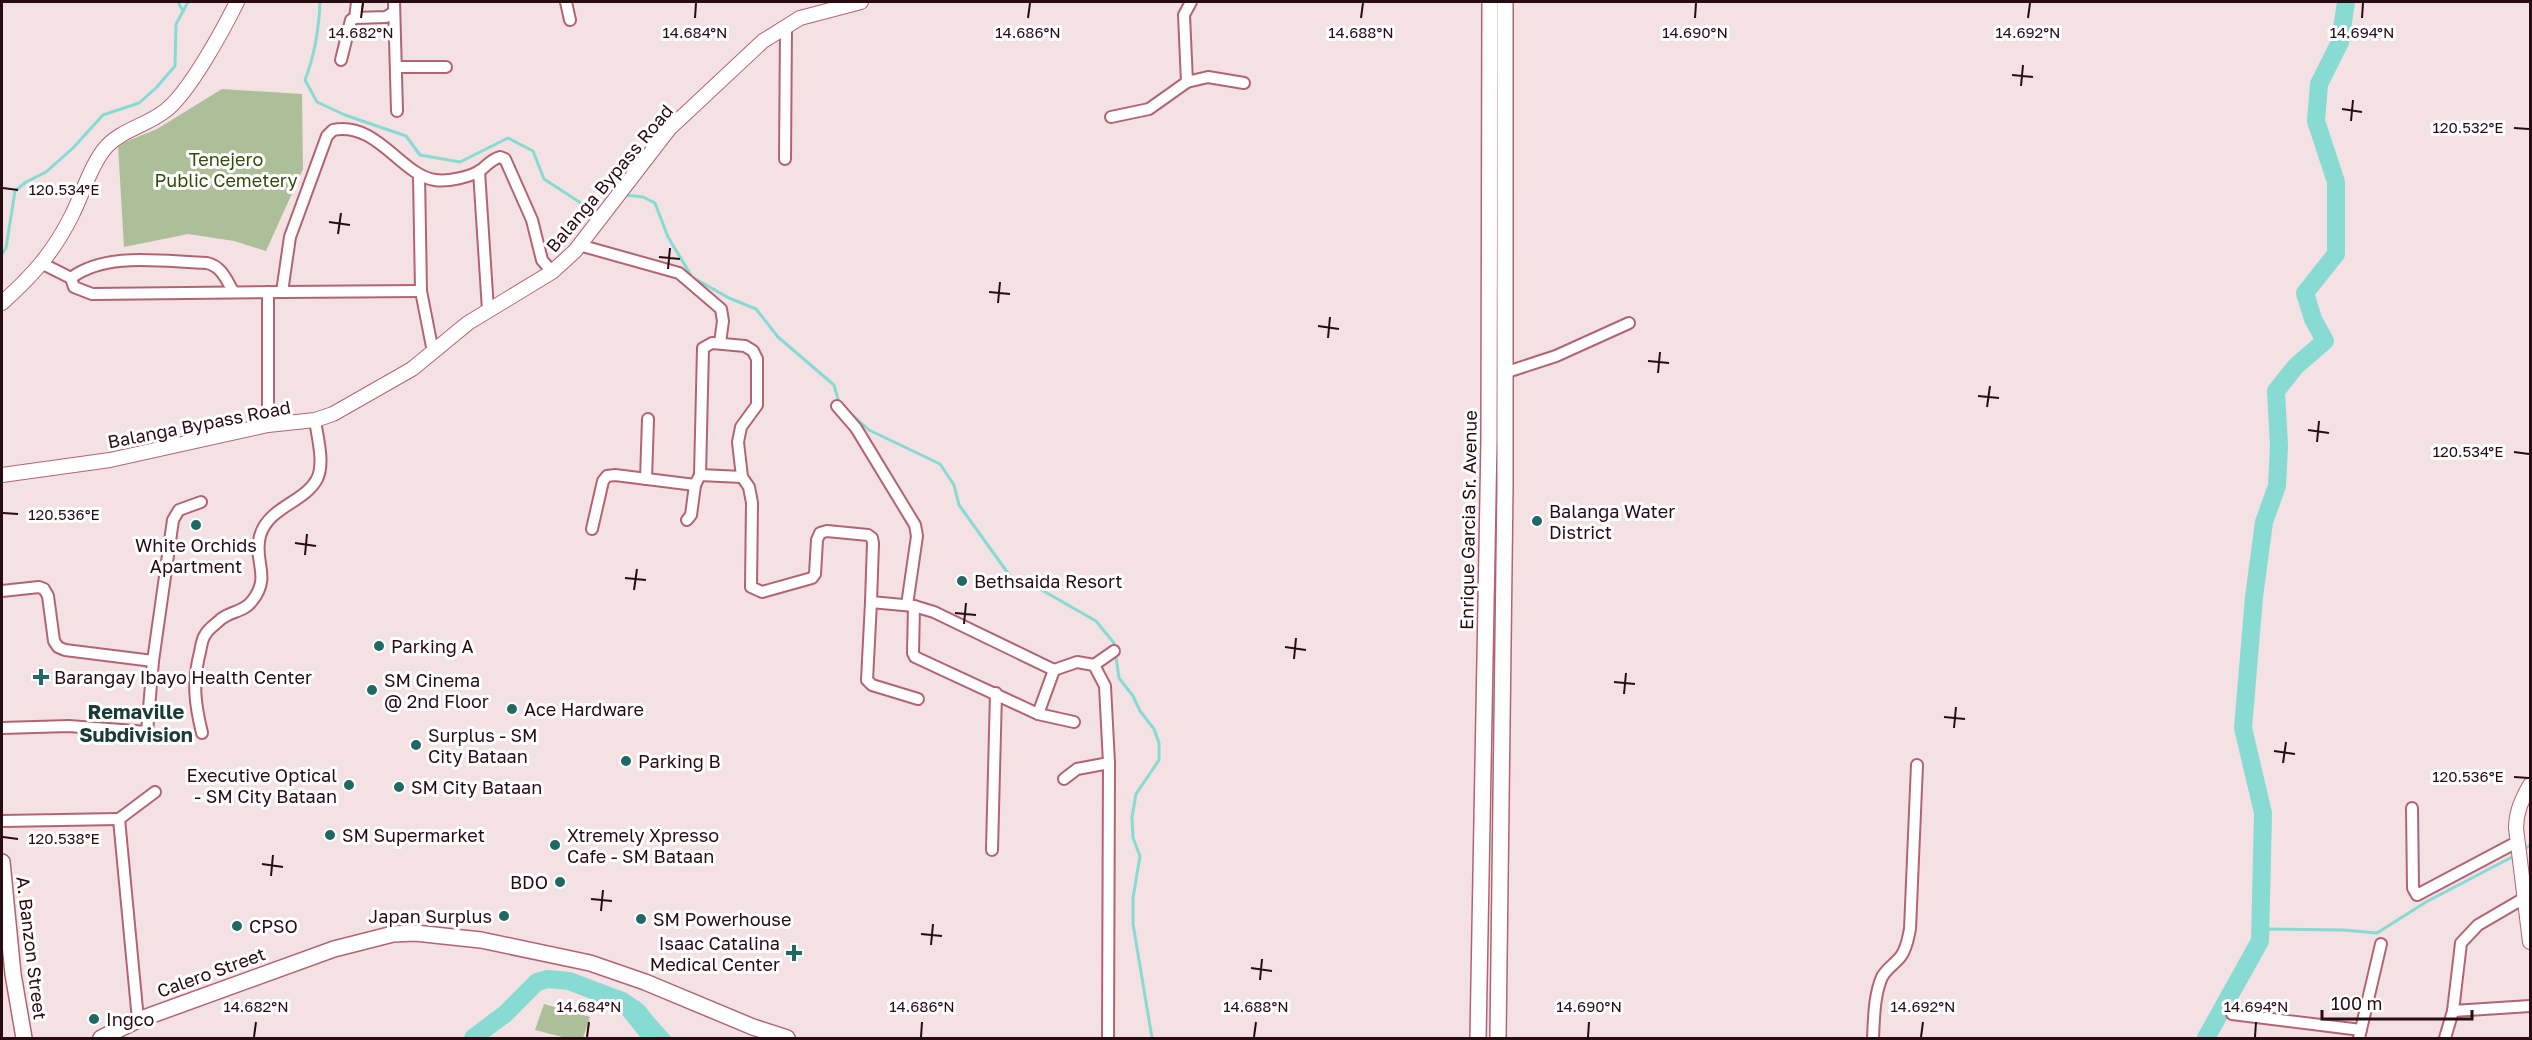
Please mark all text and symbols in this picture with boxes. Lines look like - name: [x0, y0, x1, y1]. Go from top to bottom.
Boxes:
- text: 14.682°N: [328, 23, 394, 41]
- text: 14.684°N: [663, 23, 727, 41]
- text: 14.686°N: [995, 23, 1061, 41]
- text: 14.688°N: [1328, 23, 1394, 41]
- text: 14.690°N: [1662, 23, 1728, 41]
- text: 14.692°N: [1995, 23, 2061, 41]
- text: 14.694°N: [2330, 23, 2394, 41]
- street label: Balanga Bypass Road: [541, 100, 677, 256]
- text: 120.532°E: [2433, 118, 2503, 136]
- park label: Tenejero Public Cemetery: [155, 148, 297, 191]
- text: 120.534°E: [29, 180, 99, 198]
- street label: Balanga Bypass Road: [106, 395, 292, 453]
- street label: Enrique Garcia Sr. Avenue: [1455, 410, 1481, 630]
- text: 120.534°E: [2433, 442, 2503, 460]
- place label: Balanga Water District: [1549, 500, 1675, 543]
- text: 120.536°E: [28, 505, 100, 523]
- marker: Balanga Water District: [1530, 514, 1544, 528]
- marker: White Orchids Apartment: [189, 518, 203, 532]
- place label: White Orchids Apartment: [135, 534, 257, 577]
- place label: Bethsaida Resort: [974, 570, 1122, 592]
- marker: Bethsaida Resort: [955, 574, 969, 588]
- place label: Parking A: [391, 635, 474, 657]
- marker: Parking A: [372, 639, 386, 653]
- place label: Barangay Ibayo Health Center: [54, 666, 312, 688]
- marker: Barangay Ibayo Health Center: [32, 668, 50, 686]
- place label: SM Cinema @ 2nd Floor: [384, 669, 489, 712]
- marker: SM Cinema @ 2nd Floor: [365, 683, 379, 697]
- place label: Ace Hardware: [524, 698, 644, 720]
- district label: Remaville Subdivision: [79, 699, 193, 746]
- marker: Ace Hardware: [505, 702, 519, 716]
- place label: Surplus - SM City Bataan: [428, 724, 538, 767]
- marker: Surplus - SM City Bataan: [409, 738, 423, 752]
- place label: Parking B: [638, 750, 721, 772]
- marker: Parking B: [619, 754, 633, 768]
- place label: Executive Optical - SM City Bataan: [187, 764, 337, 807]
- text: 120.536°E: [2432, 767, 2504, 785]
- place label: SM City Bataan: [411, 776, 542, 798]
- marker: Executive Optical - SM City Bataan: [342, 778, 356, 792]
- marker: SM City Bataan: [392, 780, 406, 794]
- place label: SM Supermarket: [342, 824, 485, 846]
- place label: Xtremely Xpresso Cafe - SM Bataan: [567, 824, 719, 867]
- marker: SM Supermarket: [323, 828, 337, 842]
- text: 120.538°E: [28, 829, 100, 847]
- marker: Xtremely Xpresso Cafe - SM Bataan: [548, 838, 562, 852]
- place label: BDO: [510, 871, 548, 893]
- street label: A. Banzon Street: [12, 875, 52, 1021]
- marker: BDO: [553, 875, 567, 889]
- place label: Japan Surplus: [368, 905, 492, 927]
- place label: SM Powerhouse: [653, 908, 791, 930]
- marker: Japan Surplus: [497, 909, 511, 923]
- marker: SM Powerhouse: [634, 912, 648, 926]
- place label: CPSO: [249, 915, 298, 937]
- marker: CPSO: [230, 919, 244, 933]
- place label: Isaac Catalina Medical Center: [650, 932, 780, 975]
- street label: Calero Street: [154, 942, 268, 1002]
- marker: Isaac Catalina Medical Center: [785, 944, 803, 962]
- scale bar: [2322, 983, 2472, 1021]
- text: 100 m: [2331, 992, 2382, 1014]
- text: 14.682°N: [223, 997, 289, 1015]
- text: 14.684°N: [557, 997, 621, 1015]
- text: 14.686°N: [889, 997, 955, 1015]
- text: 14.688°N: [1223, 997, 1289, 1015]
- text: 14.690°N: [1556, 997, 1622, 1015]
- text: 14.692°N: [1890, 997, 1956, 1015]
- text: 14.694°N: [2224, 997, 2288, 1015]
- place label: Ingco: [106, 1008, 154, 1030]
- marker: Ingco: [87, 1012, 101, 1026]

